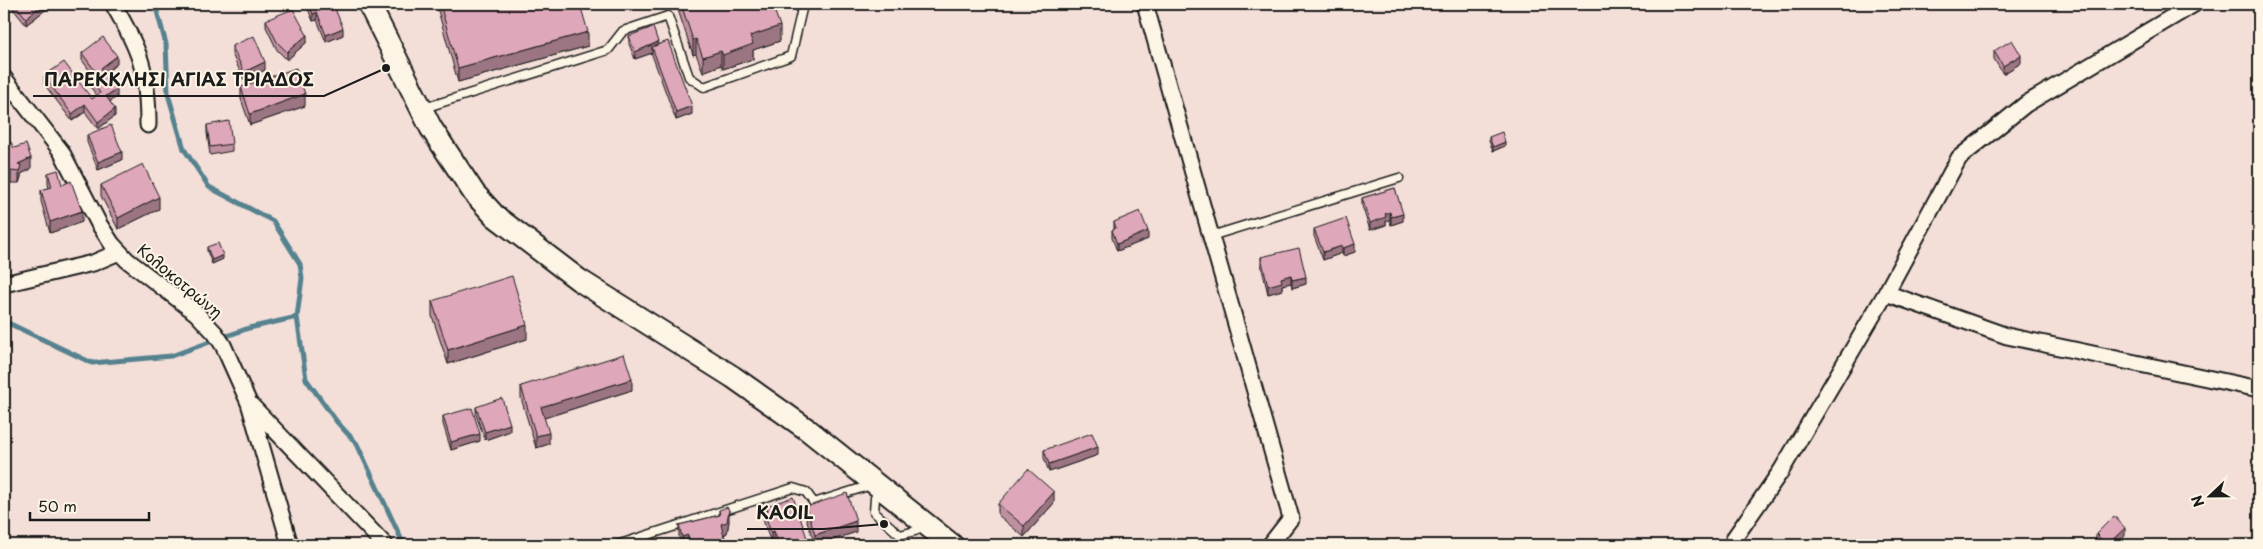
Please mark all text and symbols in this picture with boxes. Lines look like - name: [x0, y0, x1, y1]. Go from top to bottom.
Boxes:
- callout: ΠΑΡΕΚΚΛΗΣΙ ΑΓΙΑΣ ΤΡΙΑΔΟΣ: [33, 63, 324, 96]
- text: ΠΑΡΕΚΚΛΗΣΙ ΑΓΙΑΣ ΤΡΙΑΔΟΣ: [44, 65, 314, 92]
- street label: Κολοκοτρώνη: [133, 237, 229, 323]
- north arrow: [2186, 472, 2236, 522]
- scale bar: [30, 489, 149, 521]
- text: N: [2186, 492, 2209, 510]
- text: 50 m: [38, 494, 77, 517]
- callout: KAOIL: [747, 496, 824, 529]
- text: KAOIL: [756, 498, 814, 525]

